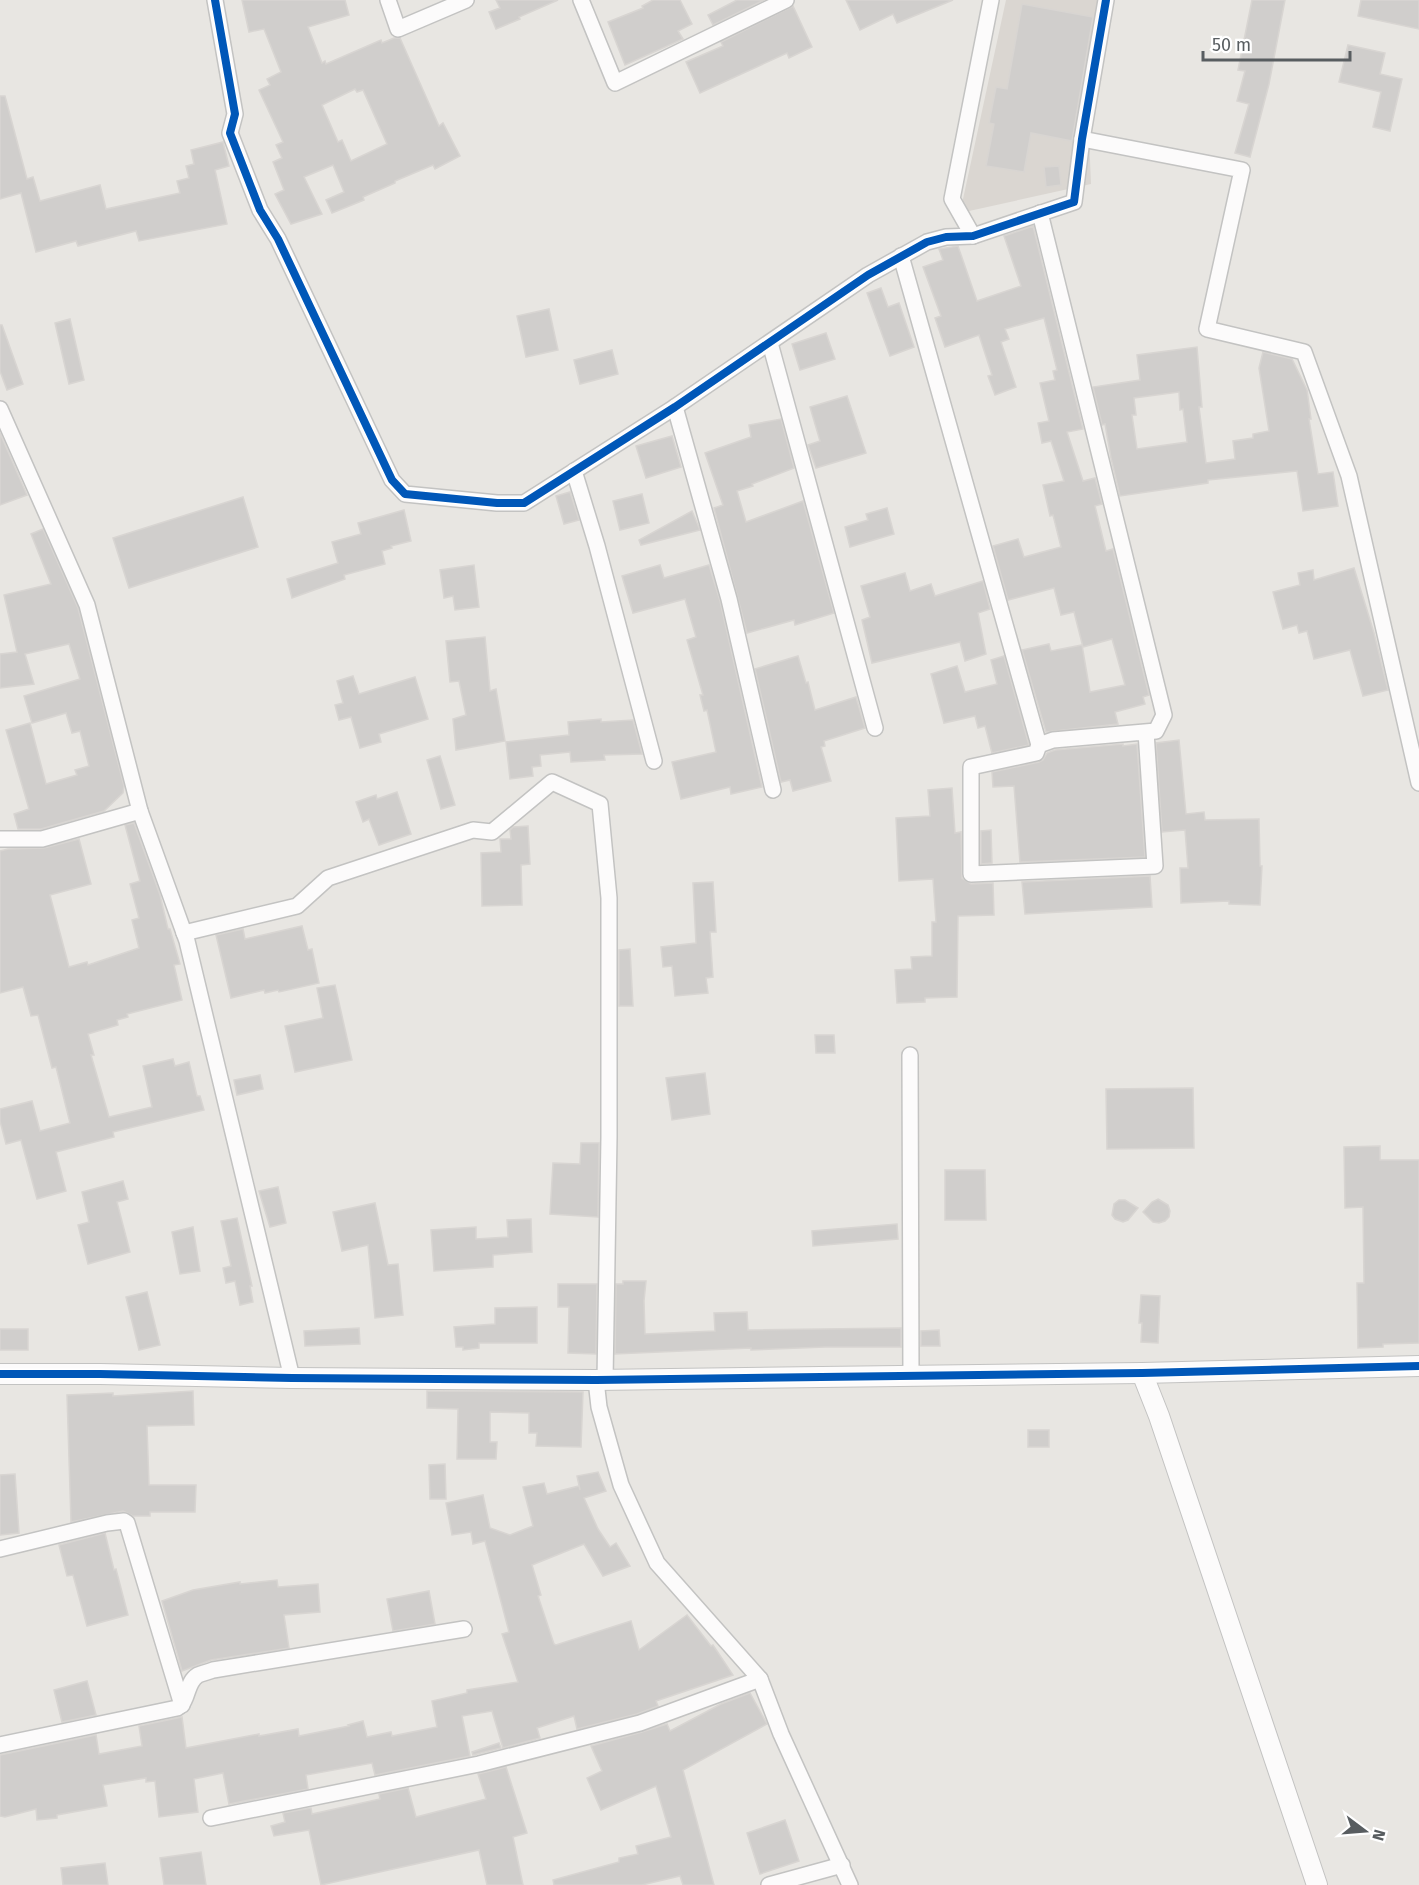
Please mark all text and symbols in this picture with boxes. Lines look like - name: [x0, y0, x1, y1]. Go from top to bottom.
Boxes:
- scale bar: [1203, 24, 1350, 62]
- text: 50 m: [1212, 34, 1251, 56]
- north arrow: [1335, 1801, 1395, 1861]
- text: N: [1368, 1827, 1390, 1843]

